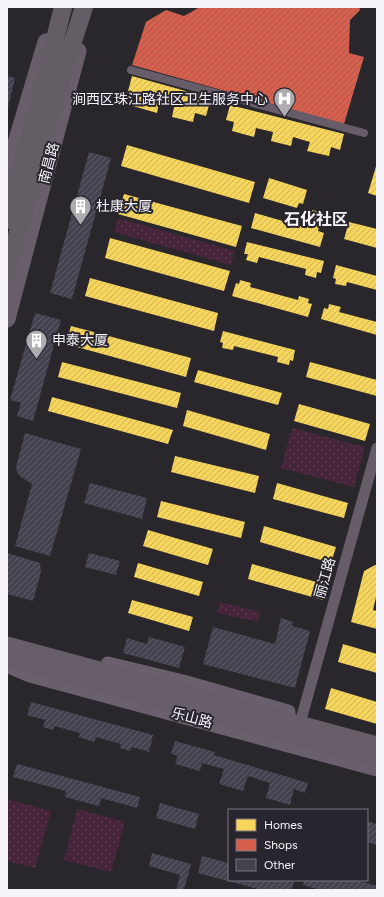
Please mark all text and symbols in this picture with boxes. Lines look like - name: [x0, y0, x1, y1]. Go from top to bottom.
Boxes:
- hospital icon: 涧西区珠江路社区卫生服务中心: [271, 86, 297, 119]
- place label: 涧西区珠江路社区卫生服务中心: [72, 91, 268, 108]
- street label: 南昌路: [35, 141, 63, 185]
- building icon: 杜康大厦: [67, 193, 93, 226]
- place label: 杜康大厦: [96, 198, 152, 215]
- district label: 石化社区: [284, 210, 348, 229]
- building icon: 申泰大厦: [23, 327, 49, 360]
- place label: 申泰大厦: [52, 332, 108, 349]
- street label: 丽江路: [311, 555, 339, 601]
- street label: 乐山路: [170, 704, 214, 732]
- legend: [228, 809, 368, 881]
- text: Homes: [264, 818, 303, 832]
- text: Shops: [264, 838, 298, 852]
- text: Other: [264, 858, 295, 872]

